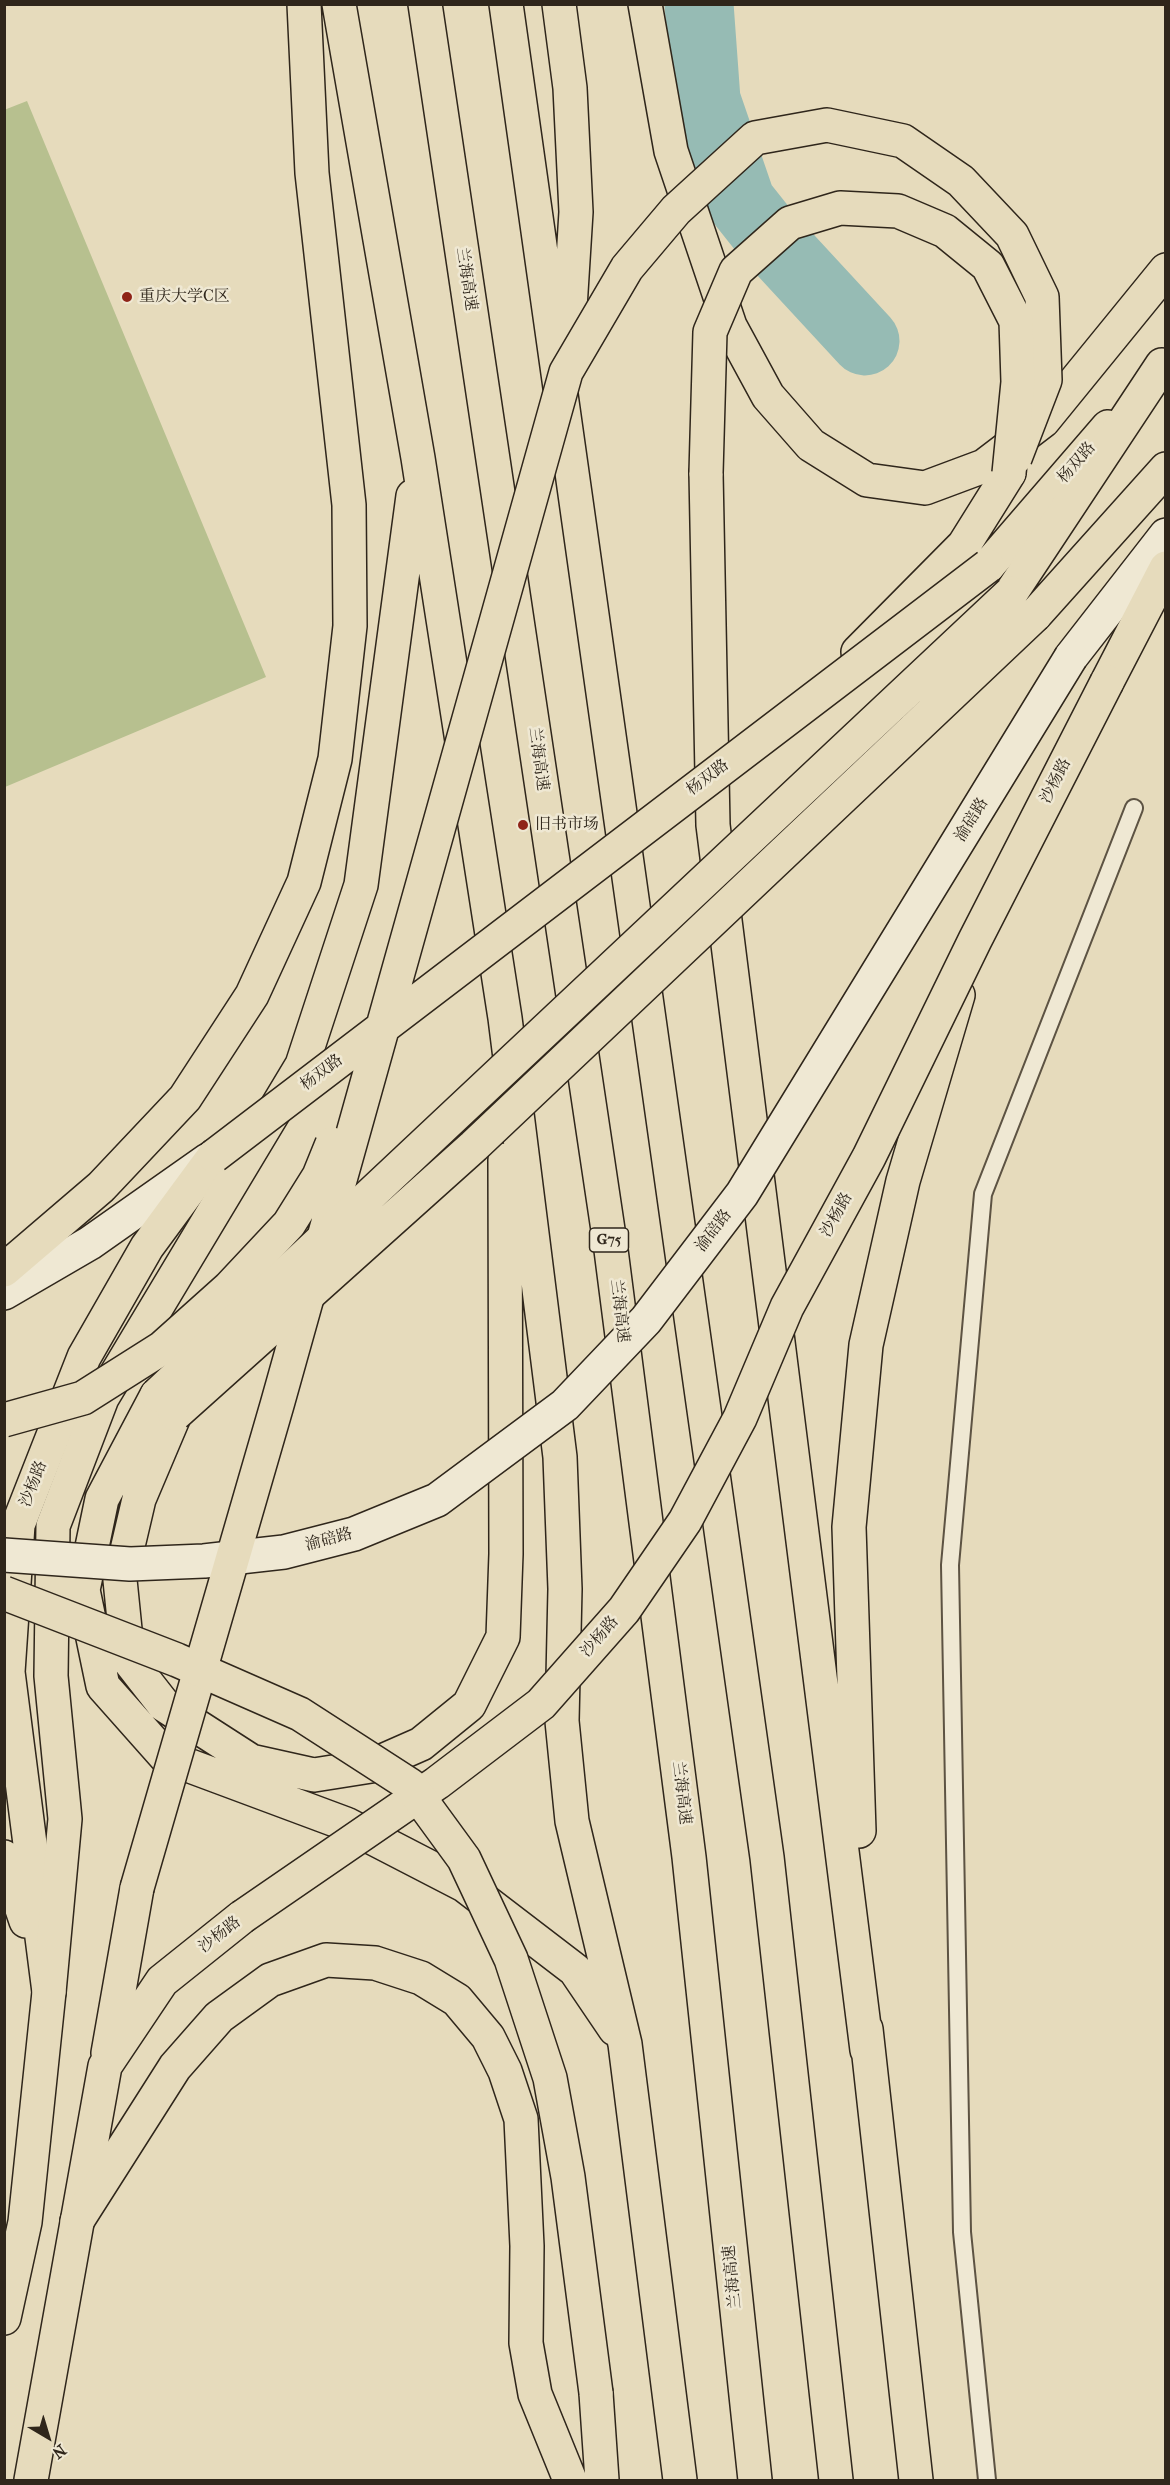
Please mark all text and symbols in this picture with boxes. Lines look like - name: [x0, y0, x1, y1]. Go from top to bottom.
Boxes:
- street label: 兰海高速: [452, 246, 480, 312]
- place label: 重庆大学C区: [139, 287, 230, 307]
- marker: 重庆大学C区: [120, 290, 134, 304]
- street label: 杨双路: [1054, 439, 1100, 487]
- street label: 兰海高速: [524, 726, 552, 792]
- street label: 沙杨路: [1037, 755, 1075, 807]
- street label: 杨双路: [683, 756, 733, 800]
- street label: 渝碚路: [951, 795, 993, 845]
- place label: 旧书市场: [535, 815, 599, 835]
- marker: 旧书市场: [516, 818, 530, 832]
- street label: 杨双路: [297, 1051, 347, 1095]
- street label: 沙杨路: [817, 1189, 857, 1241]
- street label: 渝碚路: [692, 1206, 736, 1256]
- road number: G75: [590, 1228, 628, 1252]
- street label: 兰海高速: [606, 1278, 632, 1344]
- street label: 沙杨路: [16, 1458, 52, 1510]
- street label: 渝碚路: [303, 1525, 355, 1555]
- street label: 沙杨路: [577, 1613, 623, 1661]
- street label: 兰海高速: [668, 1760, 694, 1826]
- street label: 沙杨路: [195, 1913, 245, 1957]
- street label: 兰海高速: [720, 2244, 746, 2310]
- north arrow: [18, 2407, 78, 2467]
- text: N: [49, 2440, 70, 2463]

